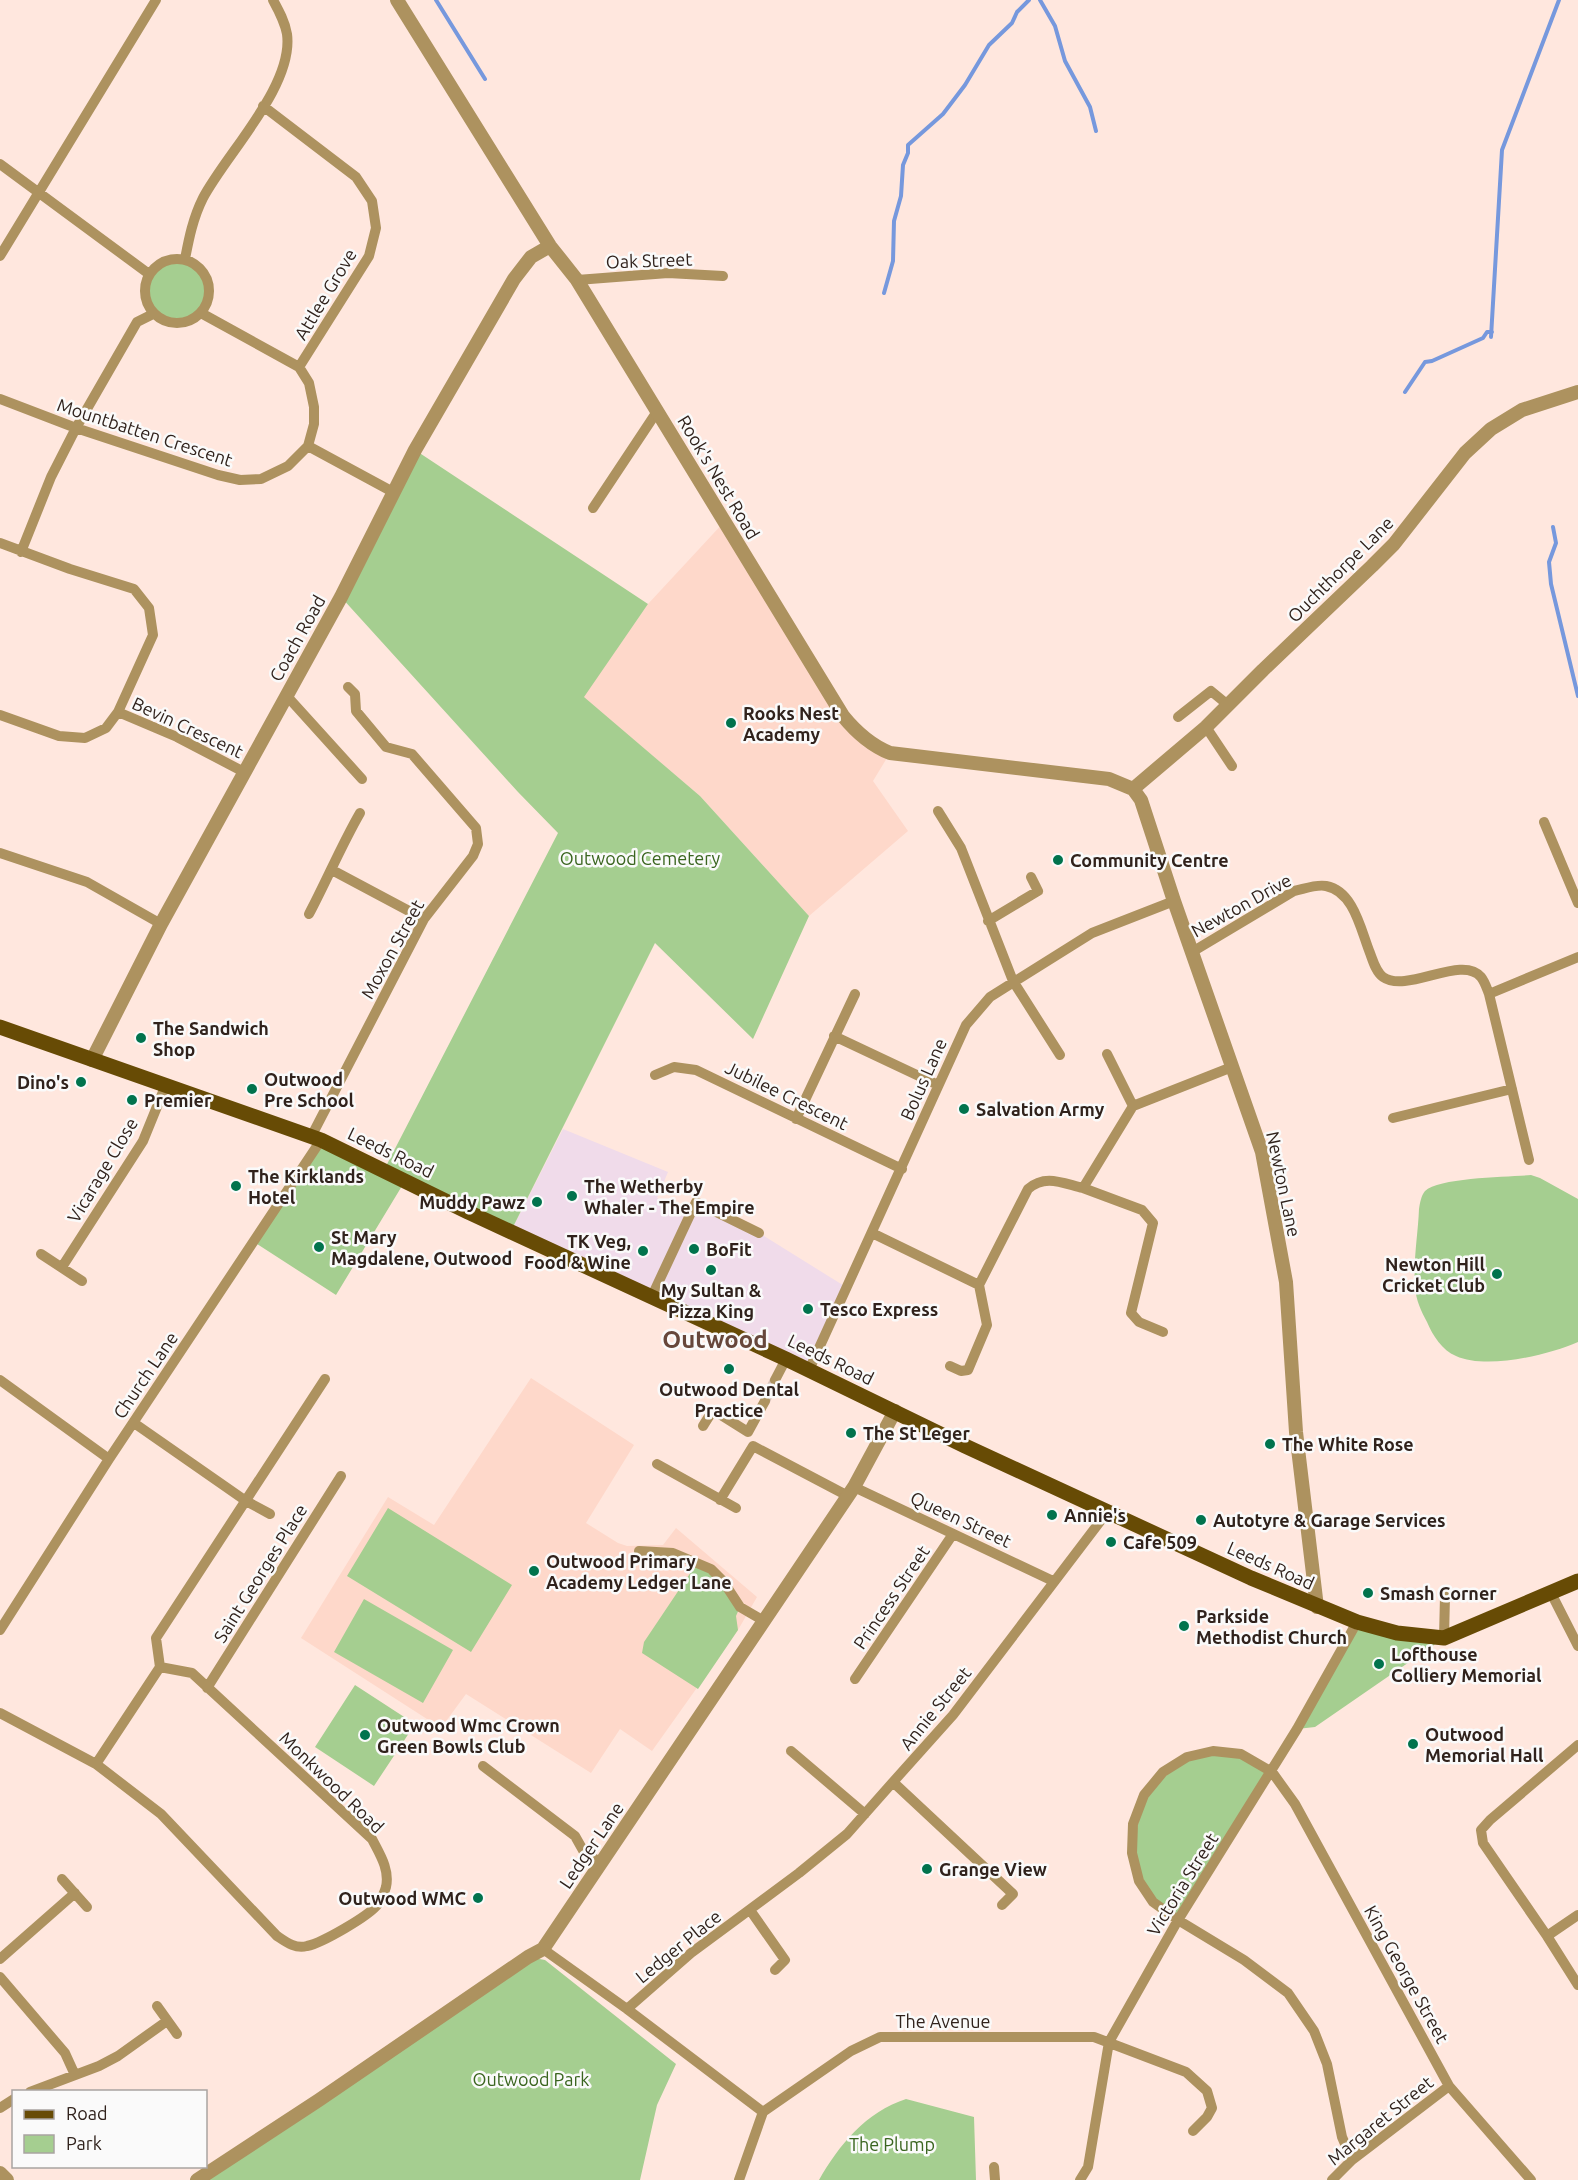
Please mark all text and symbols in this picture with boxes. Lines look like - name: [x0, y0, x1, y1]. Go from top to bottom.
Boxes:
- street label: Attlee Grove: [290, 245, 360, 343]
- street label: Oak Street: [605, 248, 693, 272]
- street label: Mountbatten Crescent: [55, 394, 235, 470]
- street label: Rook's Nest Road: [674, 411, 764, 543]
- street label: Ouchthorpe Lane: [1283, 512, 1397, 626]
- street label: Coach Road: [265, 592, 329, 684]
- street label: Bevin Crescent: [129, 693, 247, 761]
- place label: Rooks Nest Academy: [743, 703, 839, 744]
- marker: Rooks Nest Academy: [724, 716, 738, 730]
- park label: Outwood Cemetery: [560, 848, 720, 868]
- place label: Community Centre: [1070, 850, 1229, 870]
- marker: Community Centre: [1051, 853, 1065, 867]
- street label: Newton Drive: [1187, 869, 1295, 941]
- street label: Moxon Street: [357, 896, 427, 1002]
- place label: The Sandwich Shop: [153, 1018, 269, 1059]
- marker: The Sandwich Shop: [134, 1031, 148, 1045]
- street label: Bolus Lane: [896, 1035, 950, 1123]
- street label: Jubilee Crescent: [722, 1057, 852, 1133]
- place label: Outwood Pre School: [264, 1069, 355, 1110]
- place label: Dino's: [17, 1072, 69, 1092]
- marker: Dino's: [74, 1075, 88, 1089]
- marker: Outwood Pre School: [245, 1082, 259, 1096]
- place label: Premier: [144, 1090, 212, 1110]
- marker: Premier: [125, 1093, 139, 1107]
- place label: Salvation Army: [976, 1099, 1105, 1119]
- marker: Salvation Army: [957, 1102, 971, 1116]
- street label: Vicarage Close: [63, 1114, 141, 1226]
- street label: Leeds Road: [345, 1123, 437, 1181]
- street label: Newton Lane: [1263, 1129, 1305, 1239]
- place label: The Kirklands Hotel: [248, 1166, 364, 1207]
- place label: The Wetherby Whaler - The Empire: [584, 1176, 755, 1217]
- marker: The Kirklands Hotel: [229, 1179, 243, 1193]
- marker: The Wetherby Whaler - The Empire: [565, 1189, 579, 1203]
- place label: Muddy Pawz: [419, 1192, 525, 1212]
- marker: Muddy Pawz: [530, 1195, 544, 1209]
- place label: St Mary Magdalene, Outwood: [331, 1227, 512, 1268]
- place label: TK Veg, Food & Wine: [524, 1231, 631, 1272]
- place label: BoFit: [706, 1239, 752, 1259]
- marker: St Mary Magdalene, Outwood: [312, 1240, 326, 1254]
- marker: BoFit: [687, 1242, 701, 1256]
- marker: TK Veg, Food & Wine: [636, 1244, 650, 1258]
- place label: Newton Hill Cricket Club: [1382, 1254, 1486, 1295]
- marker: My Sultan & Pizza King: [704, 1263, 718, 1277]
- marker: Newton Hill Cricket Club: [1490, 1267, 1504, 1281]
- place label: My Sultan & Pizza King: [661, 1280, 762, 1321]
- place label: Tesco Express: [820, 1299, 938, 1319]
- marker: Tesco Express: [801, 1302, 815, 1316]
- district label: Outwood: [662, 1326, 768, 1353]
- street label: Church Lane: [109, 1328, 181, 1422]
- street label: Leeds Road: [785, 1330, 877, 1388]
- marker: Outwood Dental Practice: [722, 1362, 736, 1376]
- place label: Outwood Dental Practice: [659, 1379, 800, 1420]
- place label: The St Leger: [863, 1423, 970, 1443]
- marker: The St Leger: [844, 1426, 858, 1440]
- place label: The White Rose: [1282, 1434, 1414, 1454]
- marker: The White Rose: [1263, 1437, 1277, 1451]
- street label: Queen Street: [907, 1487, 1015, 1552]
- street label: Saint Georges Place: [209, 1500, 311, 1646]
- place label: Annie's: [1064, 1505, 1126, 1525]
- marker: Annie's: [1045, 1508, 1059, 1522]
- place label: Autotyre & Garage Services: [1213, 1510, 1446, 1530]
- marker: Autotyre & Garage Services: [1194, 1513, 1208, 1527]
- place label: Cafe 509: [1123, 1532, 1197, 1552]
- marker: Cafe 509: [1104, 1535, 1118, 1549]
- street label: Leeds Road: [1224, 1537, 1318, 1593]
- street label: Princess Street: [849, 1541, 933, 1653]
- place label: Outwood Primary Academy Ledger Lane: [546, 1551, 732, 1592]
- marker: Outwood Primary Academy Ledger Lane: [527, 1564, 541, 1578]
- place label: Smash Corner: [1380, 1583, 1497, 1603]
- marker: Smash Corner: [1361, 1586, 1375, 1600]
- place label: Parkside Methodist Church: [1196, 1606, 1347, 1647]
- marker: Parkside Methodist Church: [1177, 1619, 1191, 1633]
- place label: Lofthouse Colliery Memorial: [1391, 1644, 1542, 1685]
- marker: Lofthouse Colliery Memorial: [1372, 1657, 1386, 1671]
- street label: Annie Street: [895, 1662, 975, 1754]
- place label: Outwood Wmc Crown Green Bowls Club: [377, 1715, 560, 1756]
- place label: Outwood Memorial Hall: [1425, 1724, 1544, 1765]
- street label: Monkwood Road: [276, 1727, 388, 1837]
- marker: Outwood Wmc Crown Green Bowls Club: [358, 1728, 372, 1742]
- marker: Outwood Memorial Hall: [1406, 1737, 1420, 1751]
- street label: Ledger Lane: [555, 1798, 627, 1892]
- street label: Victoria Street: [1142, 1829, 1222, 1939]
- place label: Grange View: [939, 1859, 1047, 1879]
- marker: Grange View: [920, 1862, 934, 1876]
- place label: Outwood WMC: [338, 1888, 466, 1908]
- marker: Outwood WMC: [471, 1891, 485, 1905]
- street label: King George Street: [1361, 1902, 1453, 2046]
- street label: Ledger Place: [631, 1906, 725, 1986]
- street label: The Avenue: [896, 2011, 991, 2031]
- park label: Outwood Park: [473, 2069, 589, 2089]
- street label: Margaret Street: [1323, 2071, 1437, 2169]
- legend: [12, 2090, 207, 2168]
- text: Road: [66, 2103, 108, 2123]
- text: Park: [66, 2133, 102, 2153]
- park label: The Plump: [849, 2134, 935, 2154]

